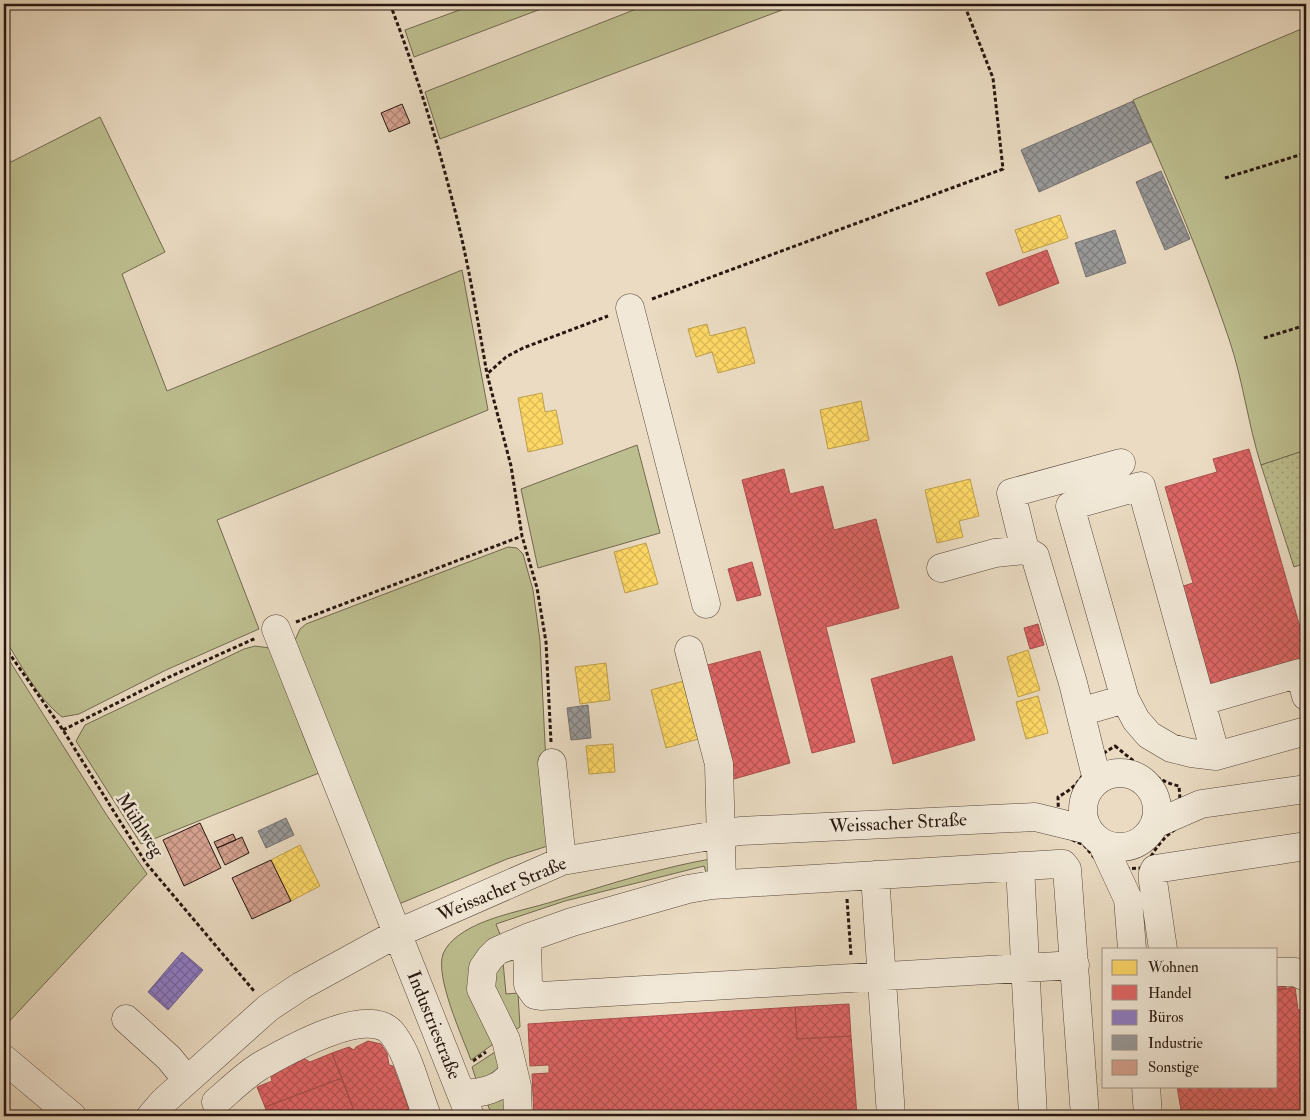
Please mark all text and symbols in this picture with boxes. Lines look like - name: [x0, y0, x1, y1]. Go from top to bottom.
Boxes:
- street label: Mühlweg: [110, 788, 170, 862]
- street label: Weissacher Straße: [828, 807, 968, 839]
- street label: Weissacher Straße: [433, 851, 570, 927]
- legend: [1102, 948, 1278, 1088]
- text: Wohnen: [1147, 958, 1199, 977]
- street label: Industriestraße: [401, 967, 467, 1083]
- text: Handel: [1148, 984, 1192, 1003]
- text: Büros: [1148, 1008, 1184, 1027]
- text: Industrie: [1148, 1034, 1203, 1053]
- text: Sonstige: [1148, 1058, 1199, 1077]

